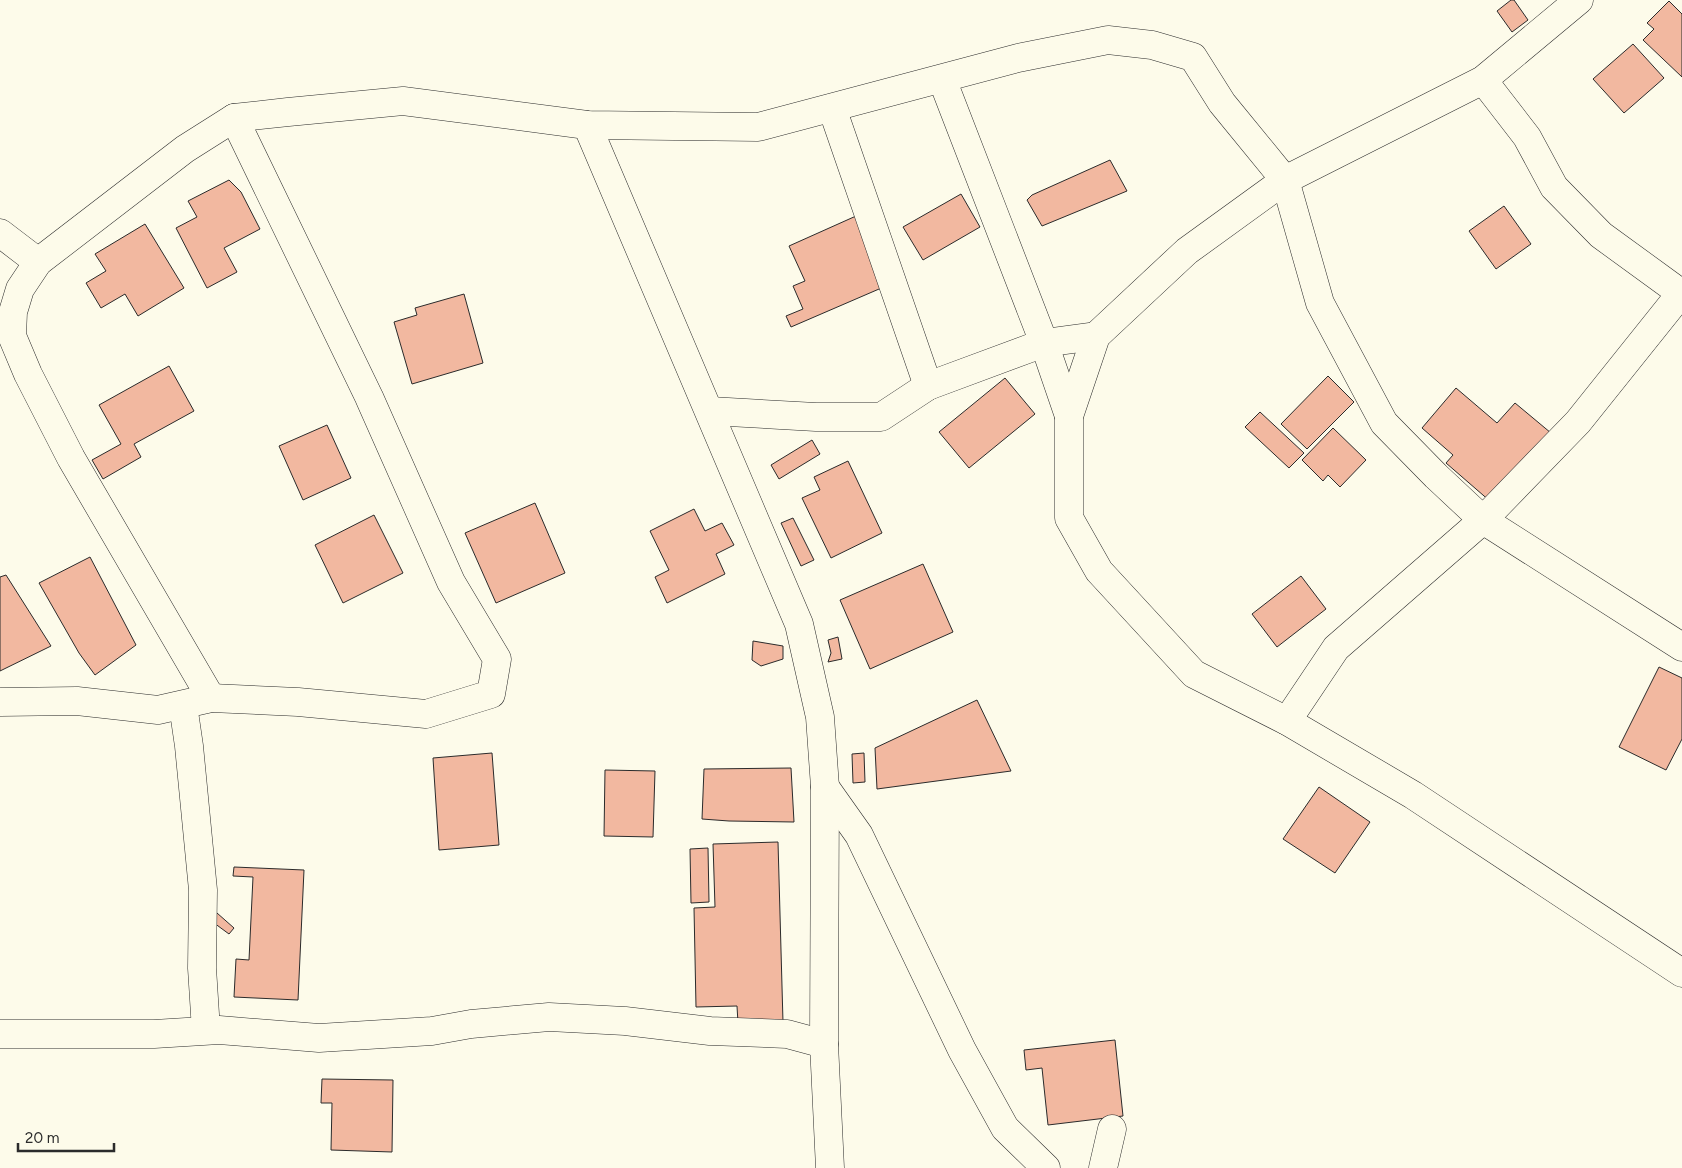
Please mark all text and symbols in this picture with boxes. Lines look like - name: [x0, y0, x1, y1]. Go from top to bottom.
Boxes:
- scale bar: [18, 1120, 114, 1152]
- text: 20 m: [25, 1129, 59, 1147]

